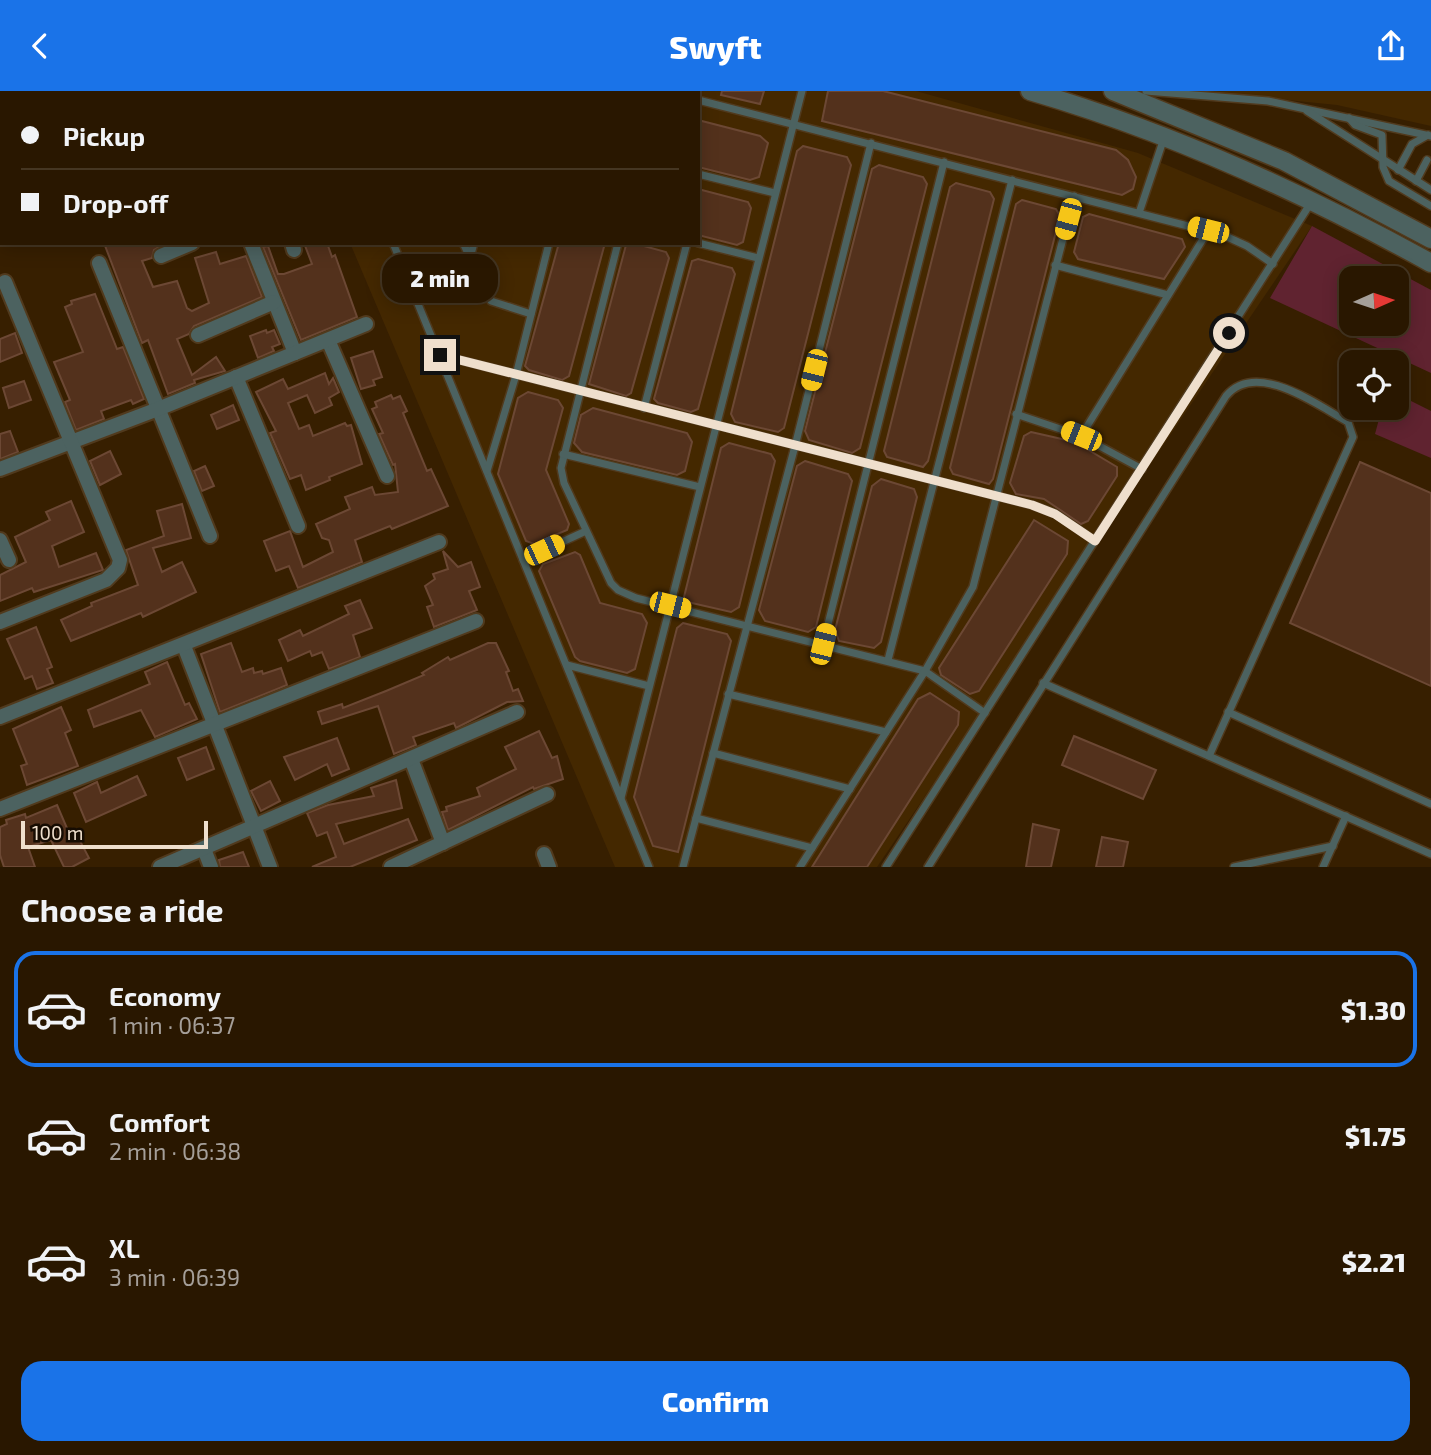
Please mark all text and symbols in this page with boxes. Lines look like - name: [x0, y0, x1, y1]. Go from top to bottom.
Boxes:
- icon: back: [21, 27, 59, 65]
- text: Swyft: [669, 27, 762, 65]
- icon: share: [1372, 27, 1410, 65]
- text: Pickup: [63, 120, 145, 151]
- text: Drop-off: [63, 187, 168, 218]
- car: [1053, 196, 1084, 242]
- car: [1186, 215, 1231, 245]
- callout: 2 min: [382, 253, 498, 303]
- text: 2 min: [410, 264, 470, 292]
- north arrow: [1339, 266, 1409, 336]
- map controls: [1339, 266, 1409, 420]
- route start: [1213, 317, 1245, 349]
- route end: [424, 339, 456, 371]
- car: [799, 347, 830, 393]
- button: locate: [1339, 350, 1409, 420]
- car: [1058, 418, 1105, 454]
- car: [521, 532, 568, 568]
- car: [648, 590, 693, 620]
- car: [808, 621, 839, 667]
- scale bar: [21, 818, 208, 850]
- text: 100 m: [32, 821, 83, 844]
- text: Choose a ride: [21, 890, 224, 928]
- icon: car: [25, 978, 88, 1041]
- text: Economy: [109, 980, 221, 1011]
- text: $1.30: [1341, 994, 1406, 1025]
- text: 1 min · 06:37: [109, 1011, 235, 1039]
- icon: car: [25, 1104, 88, 1167]
- text: Comfort: [109, 1106, 210, 1137]
- text: $1.75: [1345, 1120, 1406, 1151]
- text: 2 min · 06:38: [109, 1137, 241, 1165]
- icon: car: [25, 1230, 88, 1293]
- text: XL: [109, 1232, 140, 1263]
- text: $2.21: [1342, 1246, 1406, 1277]
- text: 3 min · 06:39: [109, 1263, 240, 1291]
- button: Confirm: [21, 1361, 1410, 1441]

